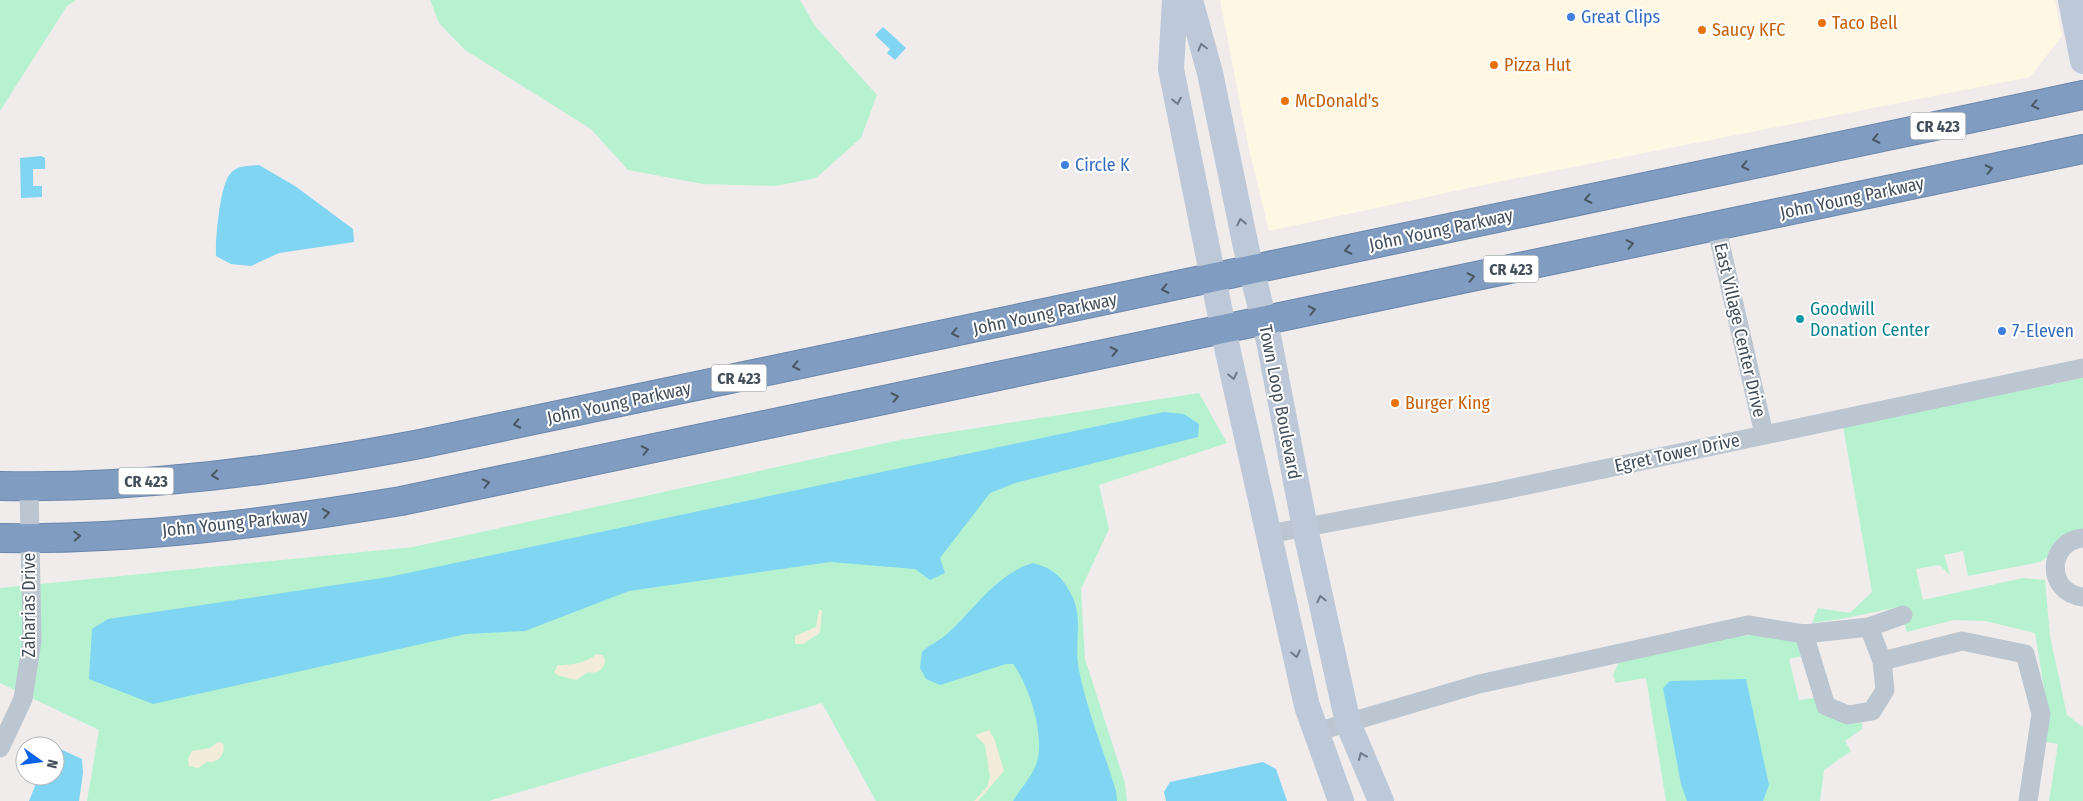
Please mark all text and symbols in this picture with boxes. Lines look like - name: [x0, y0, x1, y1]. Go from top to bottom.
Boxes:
- place label: Great Clips: [1581, 6, 1661, 28]
- marker: Great Clips: [1565, 11, 1577, 23]
- place label: Taco Bell: [1832, 12, 1898, 34]
- marker: Taco Bell: [1816, 17, 1828, 29]
- place label: Saucy KFC: [1712, 19, 1785, 41]
- marker: Saucy KFC: [1696, 24, 1708, 36]
- one-way arrow: [1198, 43, 1208, 51]
- place label: Pizza Hut: [1504, 54, 1571, 76]
- marker: Pizza Hut: [1488, 59, 1500, 71]
- place label: McDonald's: [1295, 90, 1379, 112]
- marker: McDonald's: [1279, 95, 1291, 107]
- one-way arrow: [1171, 96, 1182, 105]
- one-way arrow: [2031, 99, 2040, 110]
- road number: CR 423: [1910, 112, 1966, 140]
- one-way arrow: [1872, 133, 1881, 143]
- place label: Circle K: [1075, 154, 1130, 176]
- marker: Circle K: [1059, 159, 1071, 171]
- one-way arrow: [1740, 161, 1749, 171]
- one-way arrow: [1985, 164, 1993, 175]
- street label: John Young Parkway: [1778, 172, 1926, 224]
- one-way arrow: [1584, 193, 1593, 204]
- street label: John Young Parkway: [1367, 204, 1515, 256]
- one-way arrow: [1236, 218, 1247, 227]
- one-way arrow: [1625, 239, 1634, 250]
- street label: East Village Center Drive: [1709, 241, 1771, 419]
- one-way arrow: [1344, 244, 1353, 254]
- road number: CR 423: [1484, 255, 1538, 282]
- one-way arrow: [1466, 272, 1475, 283]
- one-way arrow: [1161, 283, 1170, 293]
- street label: John Young Parkway: [971, 288, 1119, 340]
- place label: Goodwill Donation Center: [1810, 298, 1931, 341]
- one-way arrow: [1307, 305, 1316, 315]
- marker: Goodwill Donation Center: [1794, 313, 1806, 325]
- place label: 7-Eleven: [2012, 320, 2074, 342]
- street label: Town Loop Boulevard: [1254, 323, 1306, 481]
- marker: 7-Eleven: [1996, 325, 2008, 337]
- one-way arrow: [951, 327, 959, 337]
- one-way arrow: [1109, 347, 1118, 357]
- one-way arrow: [791, 360, 800, 371]
- road number: CR 423: [712, 364, 766, 392]
- one-way arrow: [1228, 372, 1238, 380]
- street label: John Young Parkway: [545, 377, 693, 429]
- place label: Burger King: [1405, 392, 1490, 414]
- one-way arrow: [891, 393, 899, 403]
- marker: Burger King: [1389, 397, 1401, 409]
- one-way arrow: [512, 418, 521, 429]
- street label: Egret Tower Drive: [1612, 429, 1742, 477]
- one-way arrow: [640, 445, 649, 456]
- road number: CR 423: [118, 468, 174, 494]
- one-way arrow: [210, 470, 218, 481]
- one-way arrow: [481, 479, 490, 489]
- street label: John Young Parkway: [161, 504, 309, 542]
- one-way arrow: [322, 509, 330, 519]
- one-way arrow: [74, 531, 82, 542]
- street label: Zaharias Drive: [18, 552, 40, 657]
- one-way arrow: [1316, 595, 1327, 604]
- one-way arrow: [1290, 650, 1301, 659]
- north arrow: [15, 736, 65, 786]
- one-way arrow: [1358, 752, 1369, 761]
- text: N: [43, 758, 61, 770]

